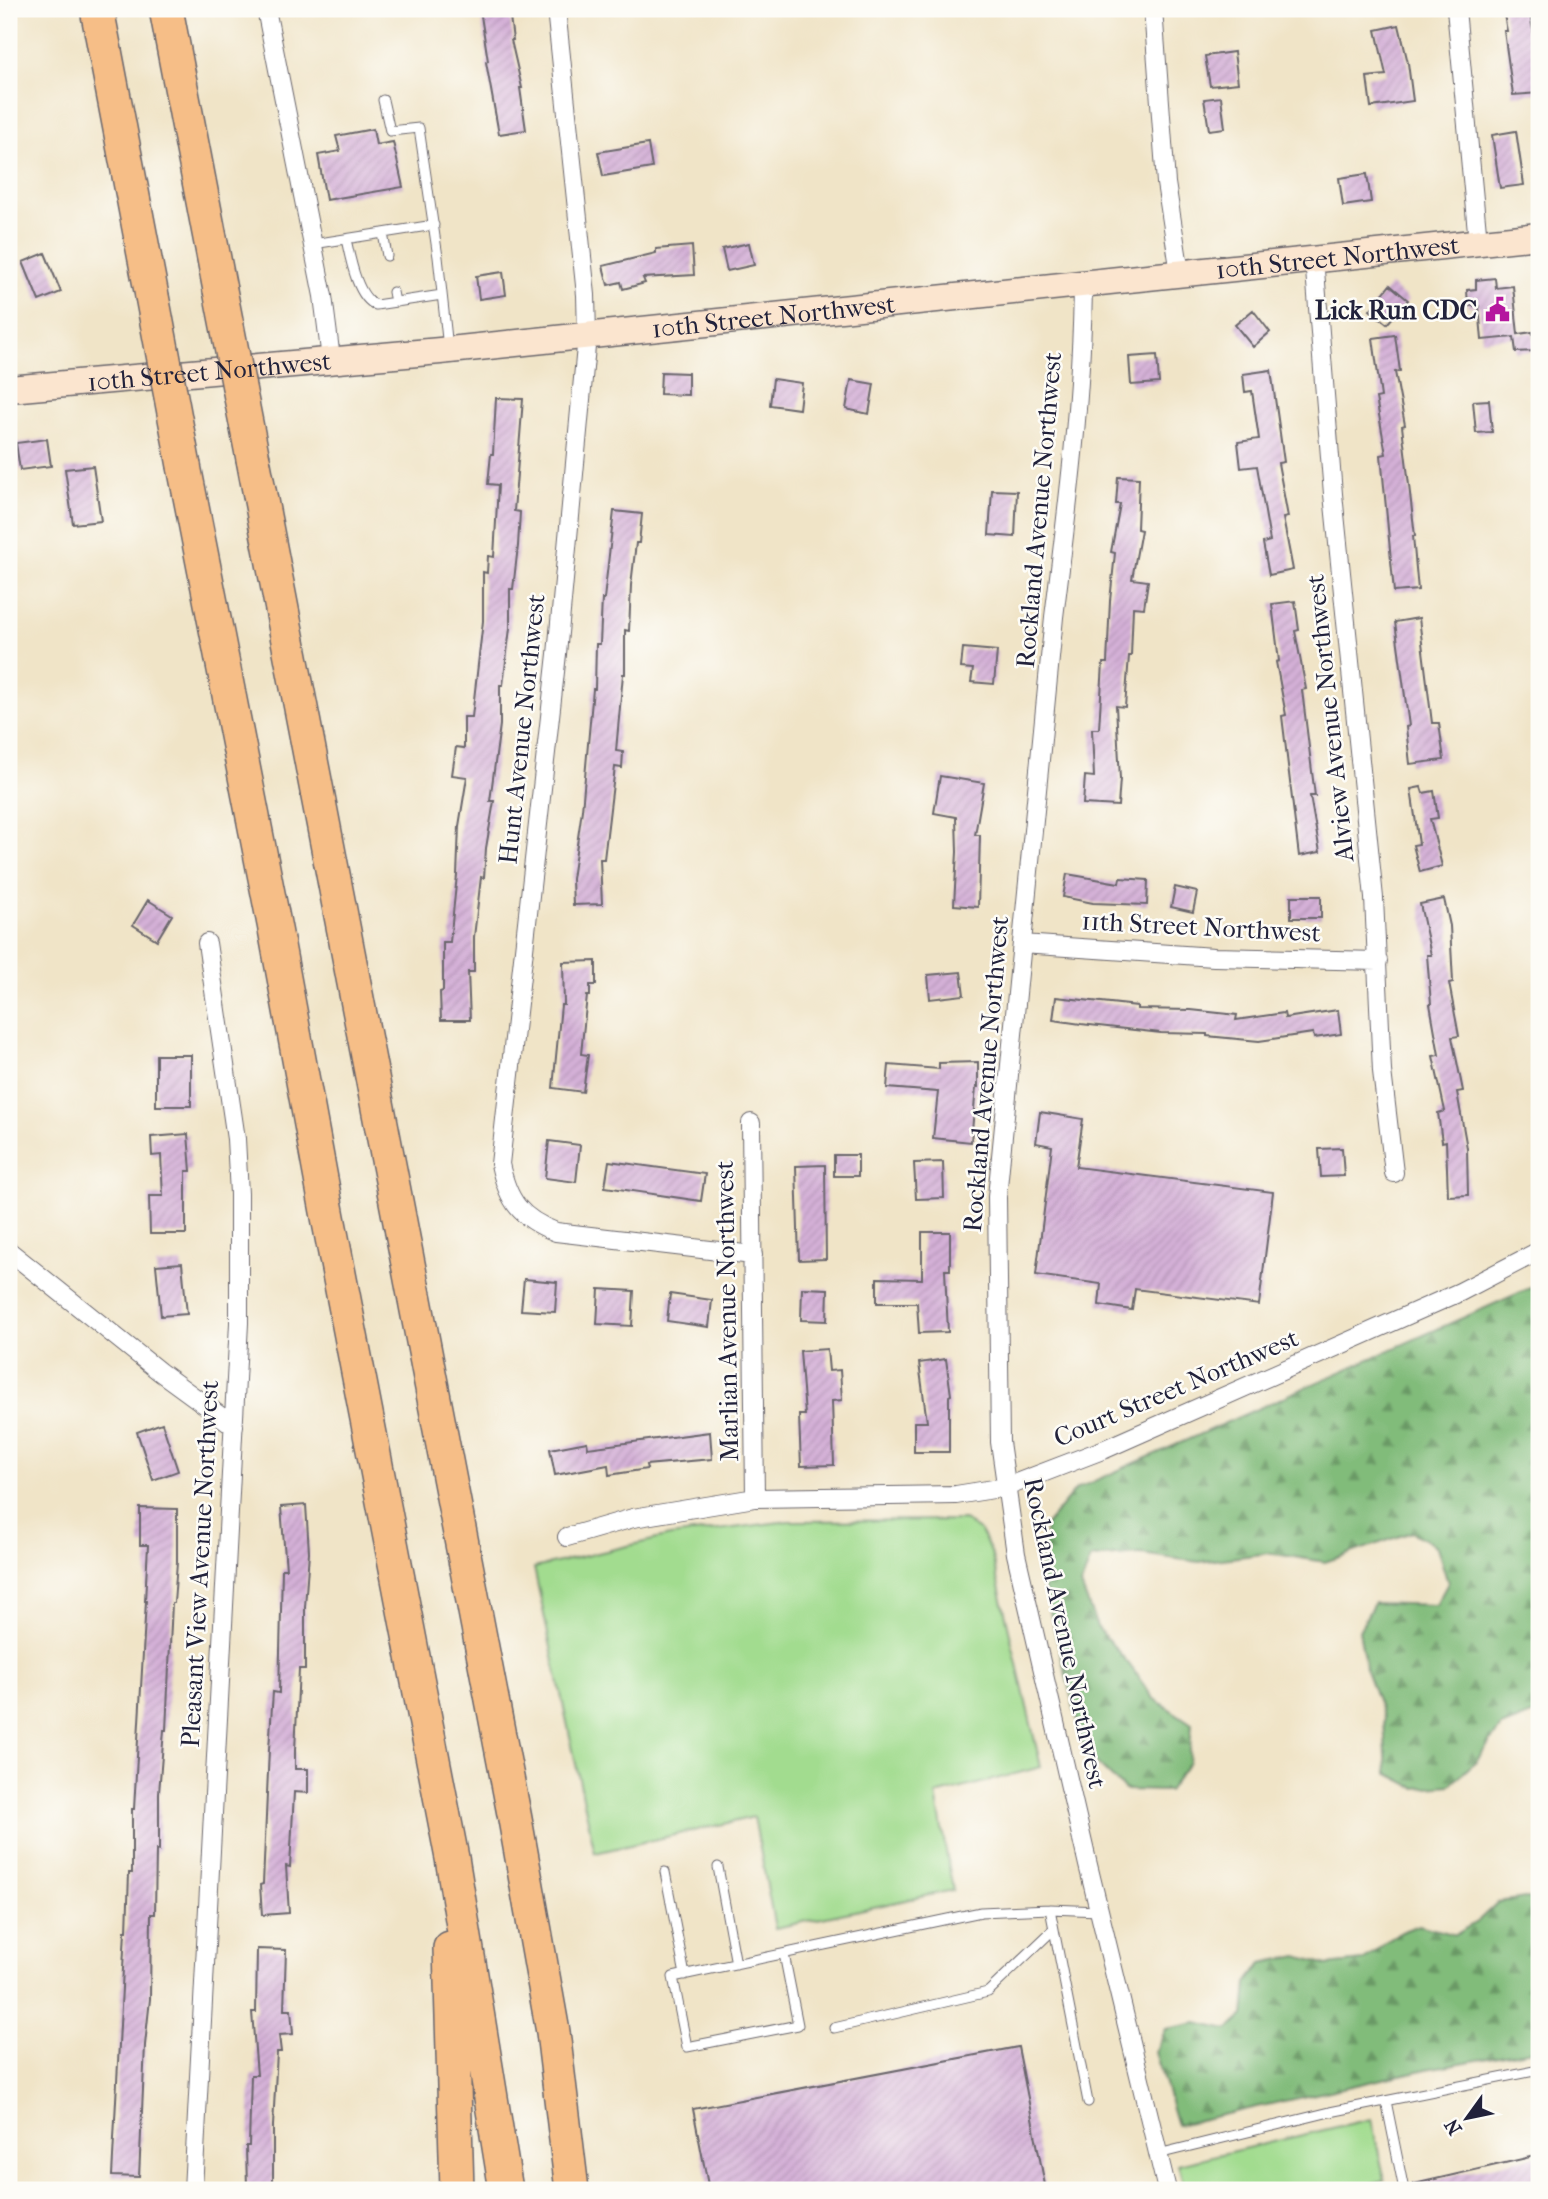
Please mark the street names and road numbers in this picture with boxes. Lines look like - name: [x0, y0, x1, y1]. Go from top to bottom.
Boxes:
- street label: 10th Street Northwest: [1214, 229, 1461, 285]
- street label: 10th Street Northwest: [650, 288, 897, 344]
- street label: 10th Street Northwest: [86, 345, 333, 398]
- street label: Rockland Avenue Northwest: [1010, 350, 1068, 669]
- street label: Alview Avenue Northwest: [1299, 572, 1361, 864]
- street label: Hunt Avenue Northwest: [492, 592, 552, 866]
- street label: 11th Street Northwest: [1081, 905, 1322, 949]
- street label: Rockland Avenue Northwest: [957, 914, 1015, 1233]
- street label: Marlian Avenue Northwest: [709, 1159, 745, 1462]
- street label: Court Street Northwest: [1049, 1322, 1304, 1454]
- street label: Pleasant View Avenue Northwest: [175, 1379, 225, 1748]
- street label: Rockland Avenue Northwest: [1017, 1475, 1113, 1792]

